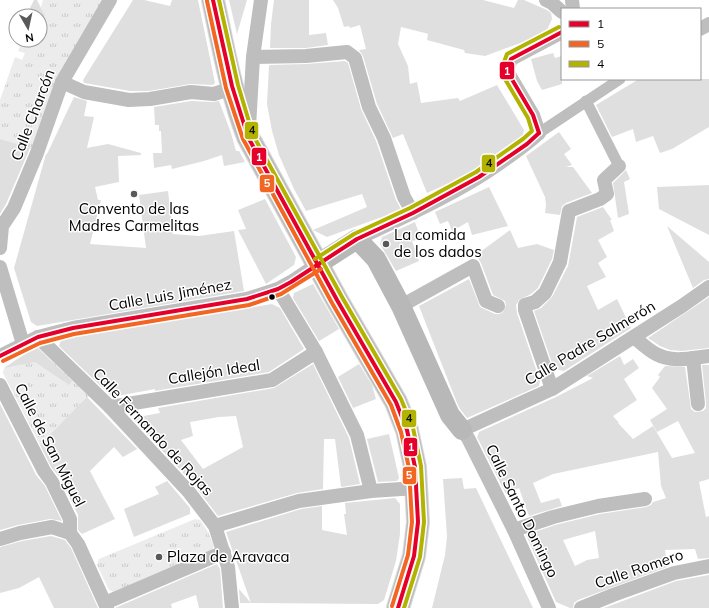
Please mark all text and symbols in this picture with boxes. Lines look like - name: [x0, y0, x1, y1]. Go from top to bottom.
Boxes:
- north arrow: [8, 8, 48, 48]
- legend: [561, 8, 701, 80]
- text: 1: [597, 16, 604, 31]
- text: N: [24, 30, 35, 45]
- text: 5: [597, 36, 604, 51]
- text: 4: [597, 56, 604, 71]
- line badge: 1: [499, 61, 515, 80]
- text: 1: [504, 64, 511, 78]
- street label: Calle Charcón: [6, 66, 59, 163]
- line badge: 4: [244, 121, 259, 140]
- text: 4: [249, 123, 256, 137]
- line badge: 1: [251, 147, 267, 166]
- text: 1: [256, 150, 263, 164]
- line badge: 4: [481, 154, 496, 173]
- text: 4: [486, 156, 493, 170]
- line badge: 5: [259, 174, 275, 193]
- text: 5: [264, 176, 271, 190]
- marker: Convento de las Madres Carmelitas: [129, 189, 139, 199]
- place label: Convento de las Madres Carmelitas: [69, 199, 199, 235]
- place label: La comida de los dados: [394, 225, 482, 261]
- marker: La comida de los dados: [381, 239, 391, 249]
- street label: Calle Luis Jiménez: [107, 274, 233, 315]
- unlabelled marker: [267, 292, 277, 302]
- street label: Calle Padre Salmerón: [521, 296, 659, 389]
- street label: Callejón Ideal: [167, 355, 261, 388]
- street label: Calle Fernando de Rojas: [89, 364, 218, 500]
- street label: Calle de San Miguel: [11, 380, 90, 510]
- line badge: 4: [401, 409, 417, 428]
- text: 4: [406, 411, 413, 425]
- line badge: 1: [403, 437, 418, 457]
- text: 1: [408, 440, 415, 454]
- street label: Calle Santo Domingo: [482, 441, 563, 581]
- line badge: 5: [402, 466, 417, 485]
- text: 5: [406, 468, 413, 482]
- street label: Calle Romero: [592, 545, 686, 593]
- place label: Plaza de Aravaca: [167, 547, 290, 566]
- marker: Plaza de Aravaca: [154, 552, 164, 562]

